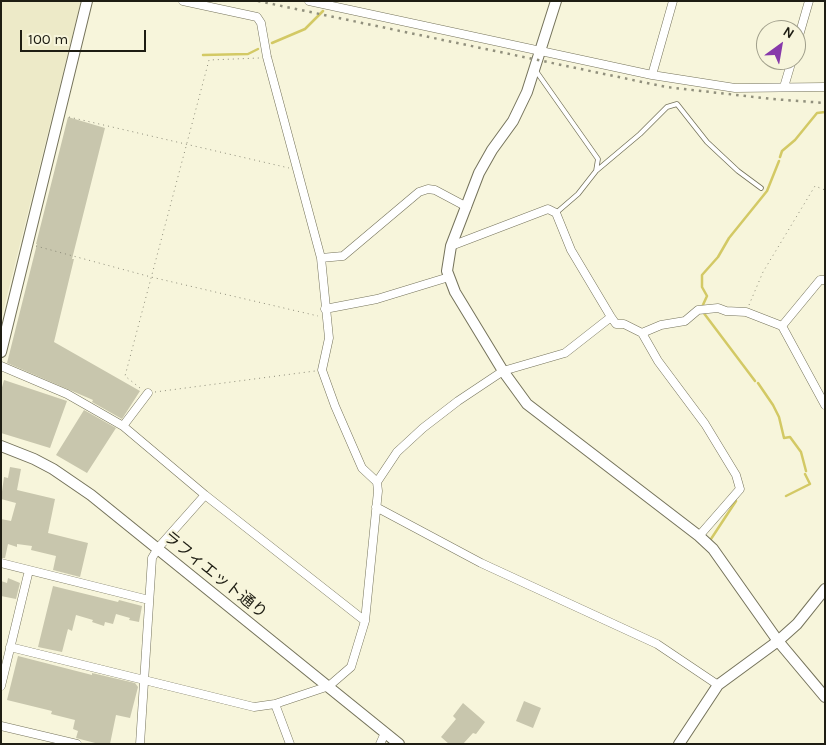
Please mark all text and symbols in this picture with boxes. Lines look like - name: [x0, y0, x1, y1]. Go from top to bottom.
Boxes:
- scale bar: [22, 20, 149, 52]
- north arrow: [756, 20, 806, 70]
- text: N: [780, 23, 797, 43]
- text: 100 m: [28, 30, 68, 48]
- street label: ラフィエット通り: [159, 527, 271, 623]

